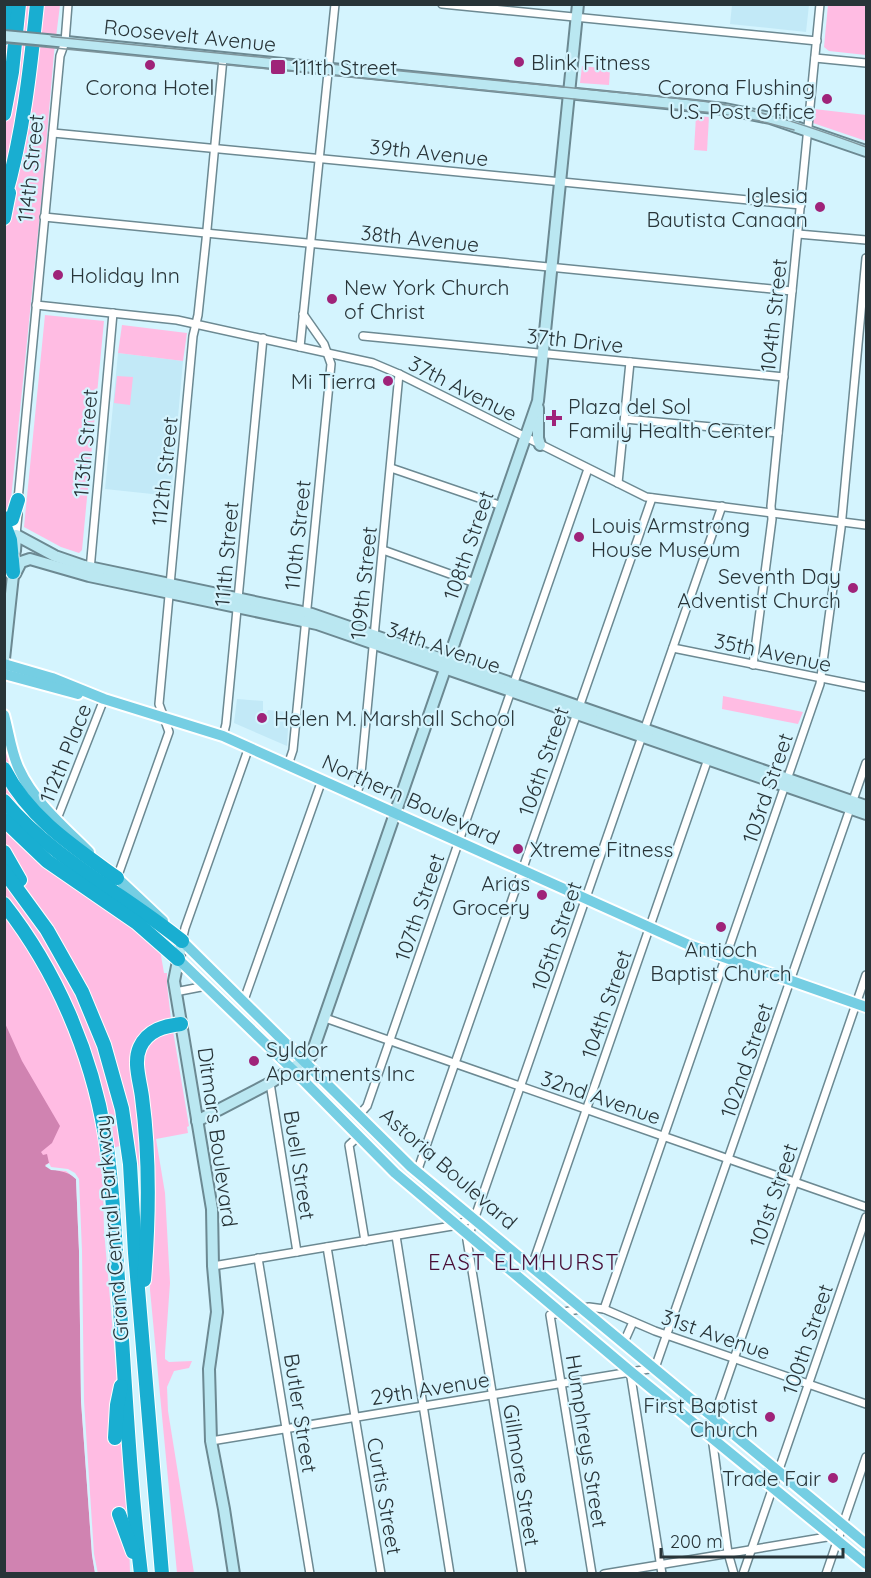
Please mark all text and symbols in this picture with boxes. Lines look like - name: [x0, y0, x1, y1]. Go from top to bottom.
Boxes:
- street label: Roosevelt Avenue: [102, 13, 278, 57]
- place label: Blink Fitness: [531, 49, 650, 75]
- place label: 111th Street: [292, 54, 397, 80]
- marker: Blink Fitness: [512, 55, 526, 69]
- marker: Corona Hotel: [143, 58, 157, 72]
- marker: 111th Street: [269, 58, 287, 76]
- place label: Corona Hotel: [86, 74, 214, 100]
- place label: Corona Flushing U.S. Post Office: [658, 74, 815, 124]
- marker: Corona Flushing U.S. Post Office: [820, 92, 834, 106]
- street label: 114th Street: [11, 113, 49, 223]
- street label: 39th Avenue: [368, 133, 490, 171]
- place label: Iglesia Bautista Canaan: [646, 182, 808, 232]
- marker: Iglesia Bautista Canaan: [813, 200, 827, 214]
- street label: 38th Avenue: [359, 219, 481, 257]
- street label: 104th Street: [754, 257, 792, 373]
- place label: Holiday Inn: [70, 262, 180, 288]
- marker: Holiday Inn: [51, 268, 65, 282]
- place label: New York Church of Christ: [344, 274, 509, 324]
- marker: New York Church of Christ: [325, 292, 339, 306]
- street label: 37th Drive: [525, 322, 625, 358]
- street label: 37th Avenue: [404, 350, 522, 426]
- place label: Mi Tierra: [291, 368, 376, 394]
- marker: Mi Tierra: [381, 374, 395, 388]
- street label: 113th Street: [67, 388, 103, 498]
- place label: Plaza del Sol Family Health Center: [568, 393, 772, 443]
- marker: Plaza del Sol Family Health Center: [545, 409, 563, 427]
- street label: 112th Street: [145, 415, 183, 527]
- street label: 110th Street: [278, 479, 316, 591]
- street label: 108th Street: [437, 487, 499, 603]
- street label: 111th Street: [208, 500, 244, 608]
- place label: Louis Armstrong House Museum: [591, 512, 750, 562]
- street label: 109th Street: [344, 525, 382, 641]
- marker: Louis Armstrong House Museum: [572, 530, 586, 544]
- place label: Seventh Day Adventist Church: [677, 563, 841, 613]
- marker: Seventh Day Adventist Church: [846, 581, 860, 595]
- street label: 34th Avenue: [384, 615, 504, 679]
- street label: 35th Avenue: [712, 627, 834, 677]
- street label: 112th Place: [33, 700, 97, 806]
- street label: 106th Street: [512, 703, 574, 819]
- place label: Helen M. Marshall School: [274, 705, 515, 731]
- marker: Helen M. Marshall School: [255, 711, 269, 725]
- street label: 103rd Street: [736, 730, 798, 846]
- street label: Northern Boulevard: [318, 748, 504, 850]
- place label: Xtreme Fitness: [530, 836, 673, 862]
- marker: Xtreme Fitness: [511, 842, 525, 856]
- street label: 107th Street: [388, 850, 450, 964]
- place label: Arias Grocery: [452, 870, 530, 920]
- street label: 105th Street: [525, 878, 587, 994]
- marker: Arias Grocery: [535, 888, 549, 902]
- marker: Antioch Baptist Church: [714, 920, 728, 934]
- place label: Antioch Baptist Church: [650, 936, 792, 986]
- street label: 104th Street: [575, 946, 637, 1062]
- street label: 102nd Street: [714, 999, 778, 1121]
- place label: Syldor Apartments Inc: [266, 1036, 415, 1086]
- street label: Ditmars Boulevard: [193, 1046, 243, 1228]
- marker: Syldor Apartments Inc: [247, 1054, 261, 1068]
- street label: 32nd Avenue: [538, 1064, 664, 1130]
- street label: Astoria Boulevard: [375, 1101, 523, 1235]
- street label: Buell Street: [279, 1109, 321, 1221]
- street label: Grand Central Parkway: [88, 1114, 134, 1342]
- street label: 101st Street: [743, 1140, 803, 1250]
- district label: EAST ELMHURST: [428, 1248, 620, 1276]
- street label: 100th Street: [776, 1280, 838, 1398]
- street label: 31st Avenue: [658, 1303, 774, 1365]
- street label: Butler Street: [279, 1351, 323, 1475]
- street label: Humphreys Street: [560, 1353, 614, 1529]
- street label: 29th Avenue: [369, 1366, 491, 1410]
- place label: First Baptist Church: [643, 1392, 758, 1442]
- street label: Gillmore Street: [498, 1402, 546, 1548]
- marker: First Baptist Church: [763, 1410, 777, 1424]
- street label: Curtis Street: [362, 1435, 408, 1557]
- place label: Trade Fair: [722, 1465, 821, 1491]
- marker: Trade Fair: [826, 1471, 840, 1485]
- scale bar: [661, 1521, 842, 1559]
- text: 200 m: [670, 1530, 723, 1553]

